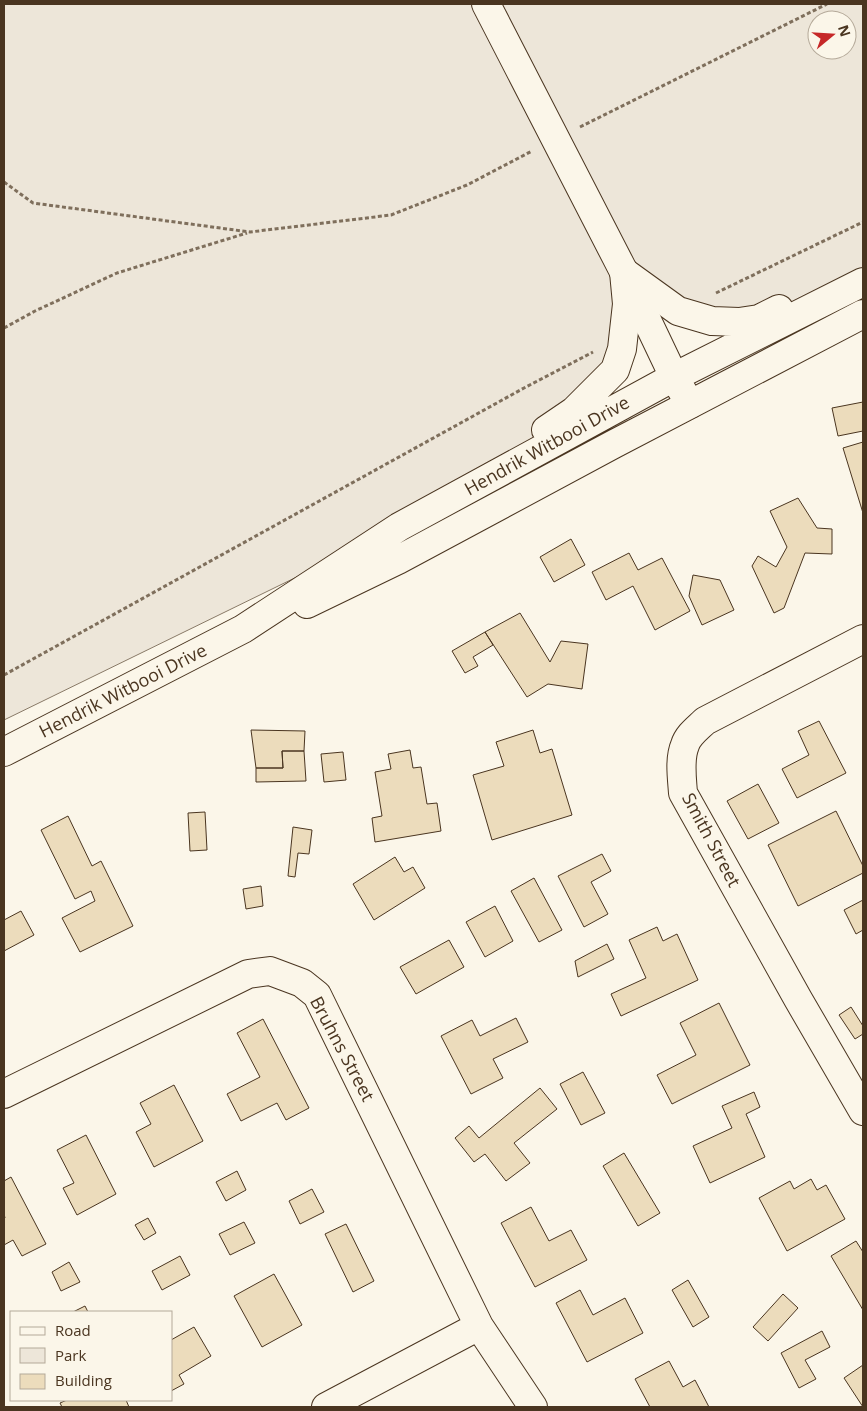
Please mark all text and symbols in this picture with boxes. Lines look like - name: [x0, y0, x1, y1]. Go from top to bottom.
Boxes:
- north arrow: [807, 10, 857, 60]
- text: N: [834, 22, 856, 39]
- street label: Hendrik Witbooi Drive: [460, 390, 633, 500]
- street label: Hendrik Witbooi Drive: [35, 637, 210, 743]
- street label: Smith Street: [677, 788, 747, 891]
- street label: Bruhns Street: [305, 992, 381, 1105]
- legend: [10, 1311, 172, 1401]
- text: Road: [55, 1320, 91, 1340]
- text: Park: [55, 1345, 86, 1365]
- text: Building: [55, 1370, 112, 1390]

